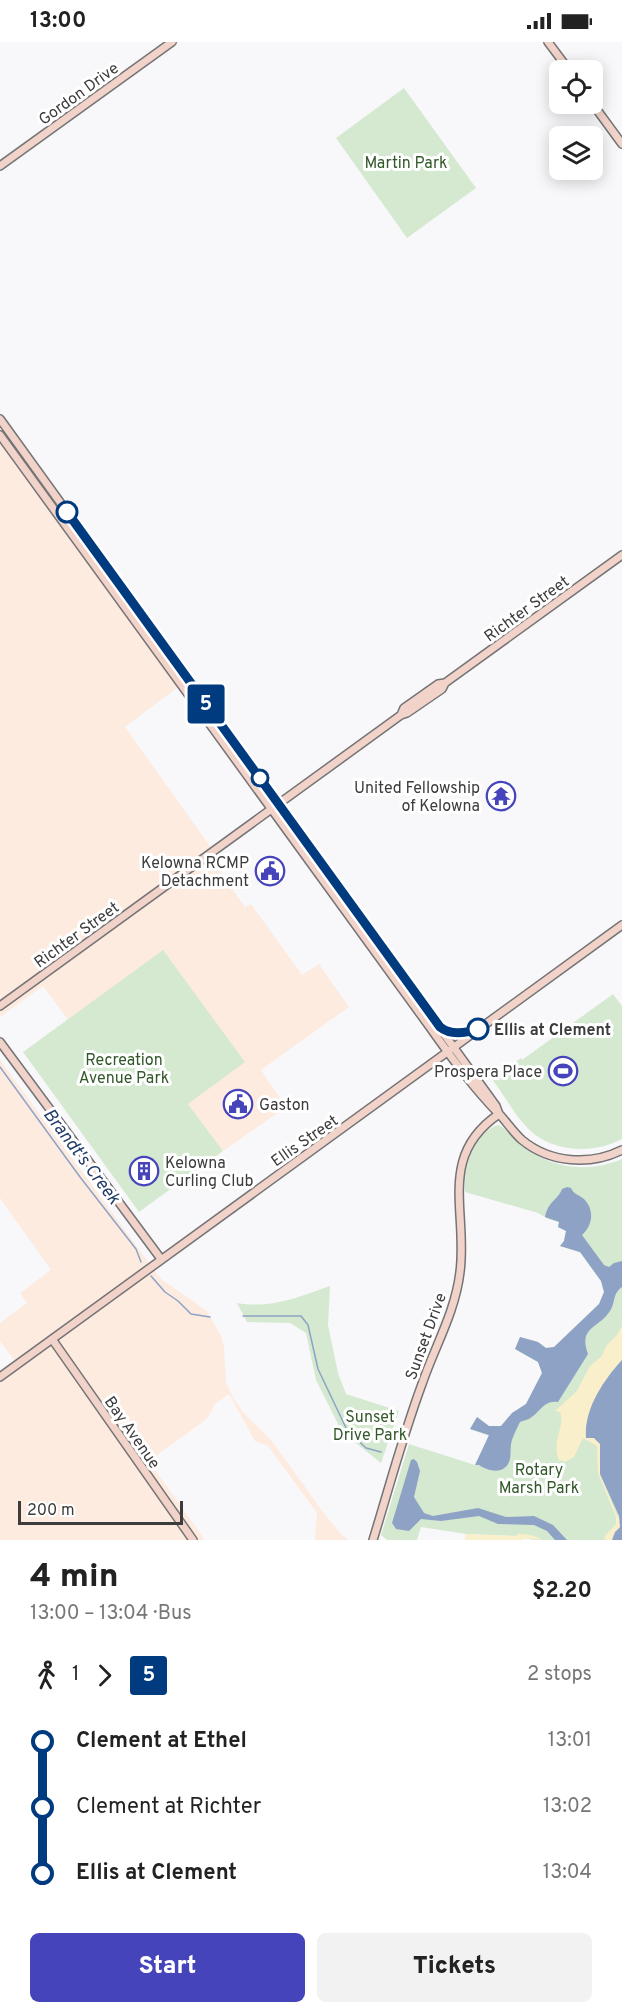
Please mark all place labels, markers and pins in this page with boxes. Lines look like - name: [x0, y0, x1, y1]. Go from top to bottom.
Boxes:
- unlabelled marker: [56, 501, 78, 523]
- unlabelled marker: [251, 769, 269, 787]
- place label: United Fellowship of Kelowna: [354, 779, 480, 817]
- temple icon: United Fellowship of Kelowna: [485, 780, 517, 812]
- place label: Kelowna RCMP Detachment: [141, 854, 249, 892]
- public building icon: Kelowna RCMP Detachment: [254, 855, 286, 887]
- marker: Ellis at Clement: [467, 1018, 489, 1040]
- place label: Ellis at Clement: [494, 1021, 611, 1041]
- sports icon: Prospera Place: [547, 1055, 579, 1087]
- place label: Prospera Place: [434, 1063, 542, 1083]
- public building icon: Gaston: [222, 1088, 254, 1120]
- place label: Gaston: [259, 1096, 310, 1116]
- place label: Kelowna Curling Club: [165, 1154, 253, 1192]
- building icon: Kelowna Curling Club: [128, 1155, 160, 1187]

